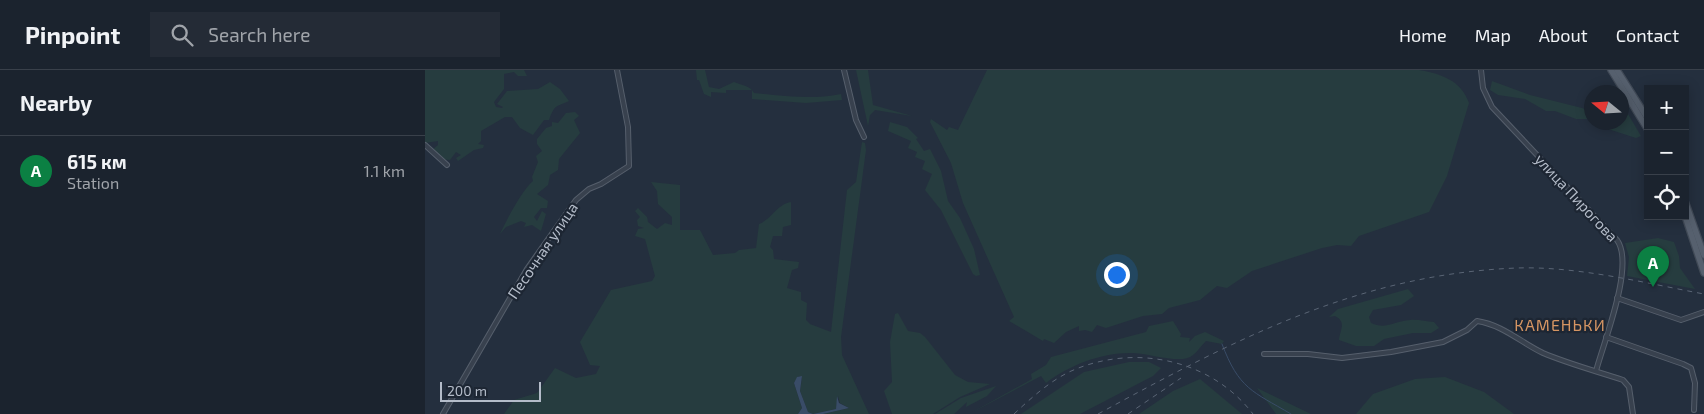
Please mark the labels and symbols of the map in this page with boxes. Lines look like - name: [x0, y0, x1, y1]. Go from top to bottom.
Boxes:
- north arrow: [1584, 85, 1629, 130]
- street label: улица Пирогова: [1531, 150, 1622, 246]
- street label: Песочная улица: [503, 199, 582, 303]
- pin: A: [1637, 246, 1669, 287]
- your location: [1104, 262, 1130, 288]
- district label: КАМЕНЬКИ: [1514, 315, 1606, 334]
- scale bar: [440, 379, 541, 402]

